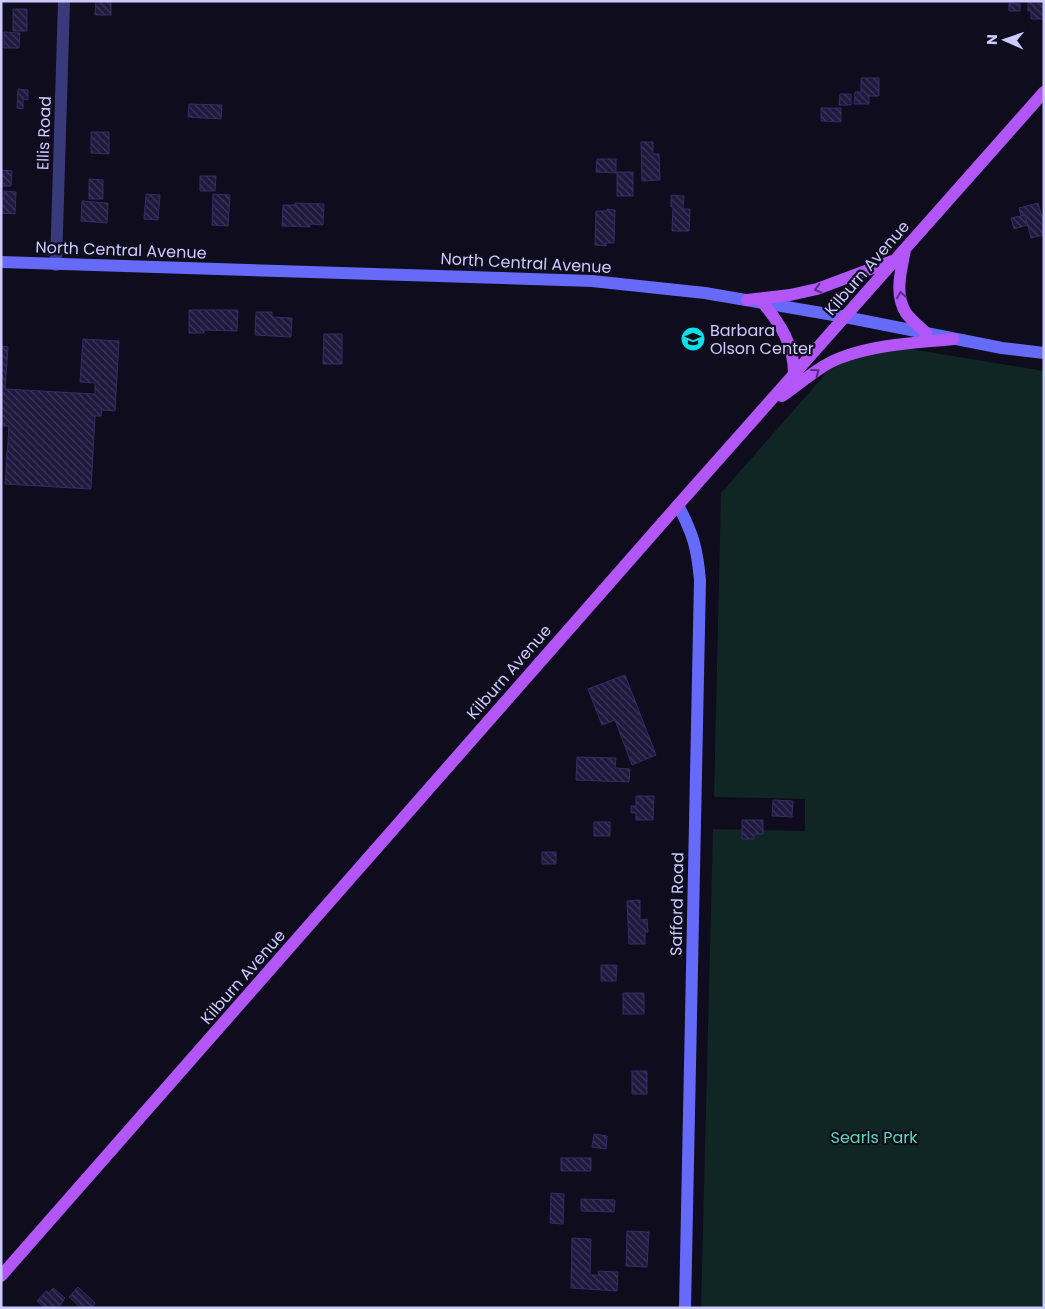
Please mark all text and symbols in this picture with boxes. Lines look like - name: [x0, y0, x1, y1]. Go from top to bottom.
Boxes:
- north arrow: [980, 15, 1030, 65]
- text: N: [982, 34, 1002, 45]
- street label: Ellis Road: [31, 95, 57, 171]
- street label: Kilburn Avenue: [819, 215, 915, 320]
- street label: North Central Avenue: [35, 236, 207, 264]
- street label: North Central Avenue: [440, 247, 612, 279]
- one-way arrow: [814, 283, 823, 293]
- one-way arrow: [896, 291, 907, 299]
- place label: Barbara Olson Center: [710, 319, 814, 360]
- school or university icon: Barbara Olson Center: [680, 326, 706, 352]
- one-way arrow: [810, 369, 820, 378]
- street label: Kilburn Avenue: [461, 619, 557, 724]
- street label: Safford Road: [665, 852, 689, 956]
- street label: Kilburn Avenue: [195, 924, 291, 1029]
- park label: Searls Park: [831, 1126, 918, 1149]

